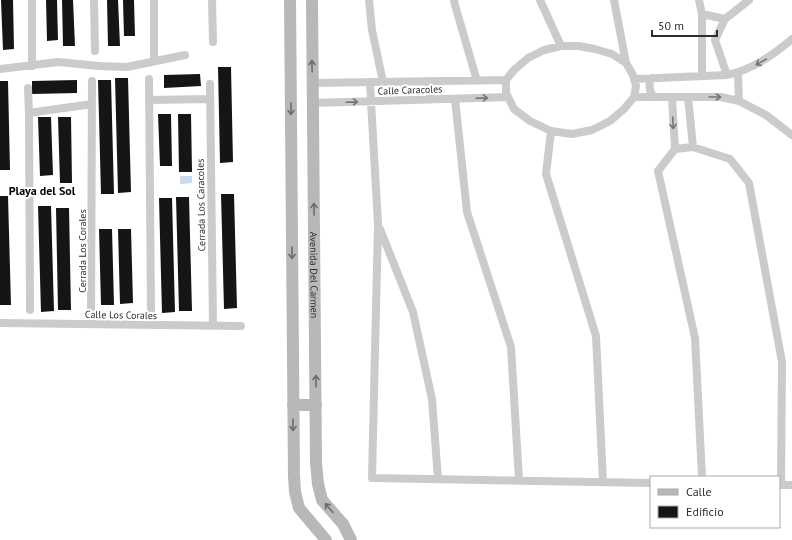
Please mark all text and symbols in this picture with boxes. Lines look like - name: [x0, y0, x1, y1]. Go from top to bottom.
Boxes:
- scale bar: [652, 12, 717, 38]
- text: 50 m: [658, 18, 684, 33]
- one-way arrow: [755, 58, 767, 66]
- one-way arrow: [309, 60, 316, 73]
- street label: Calle Caracoles: [377, 82, 443, 98]
- one-way arrow: [708, 93, 721, 101]
- one-way arrow: [475, 94, 488, 102]
- one-way arrow: [345, 98, 358, 106]
- one-way arrow: [287, 102, 295, 115]
- one-way arrow: [670, 116, 677, 129]
- street label: Cerrada Los Caracoles: [194, 159, 208, 251]
- district label: Playa del Sol: [9, 183, 76, 198]
- one-way arrow: [310, 203, 318, 216]
- street label: Cerrada Los Corales: [76, 209, 89, 293]
- street label: Avenida Del Carmen: [308, 232, 321, 318]
- one-way arrow: [288, 246, 296, 259]
- street label: Calle Los Corales: [85, 308, 157, 322]
- one-way arrow: [312, 375, 320, 388]
- one-way arrow: [289, 418, 297, 431]
- legend: [650, 476, 780, 528]
- text: Calle: [686, 484, 712, 499]
- one-way arrow: [325, 503, 334, 513]
- text: Edificio: [686, 504, 724, 519]

